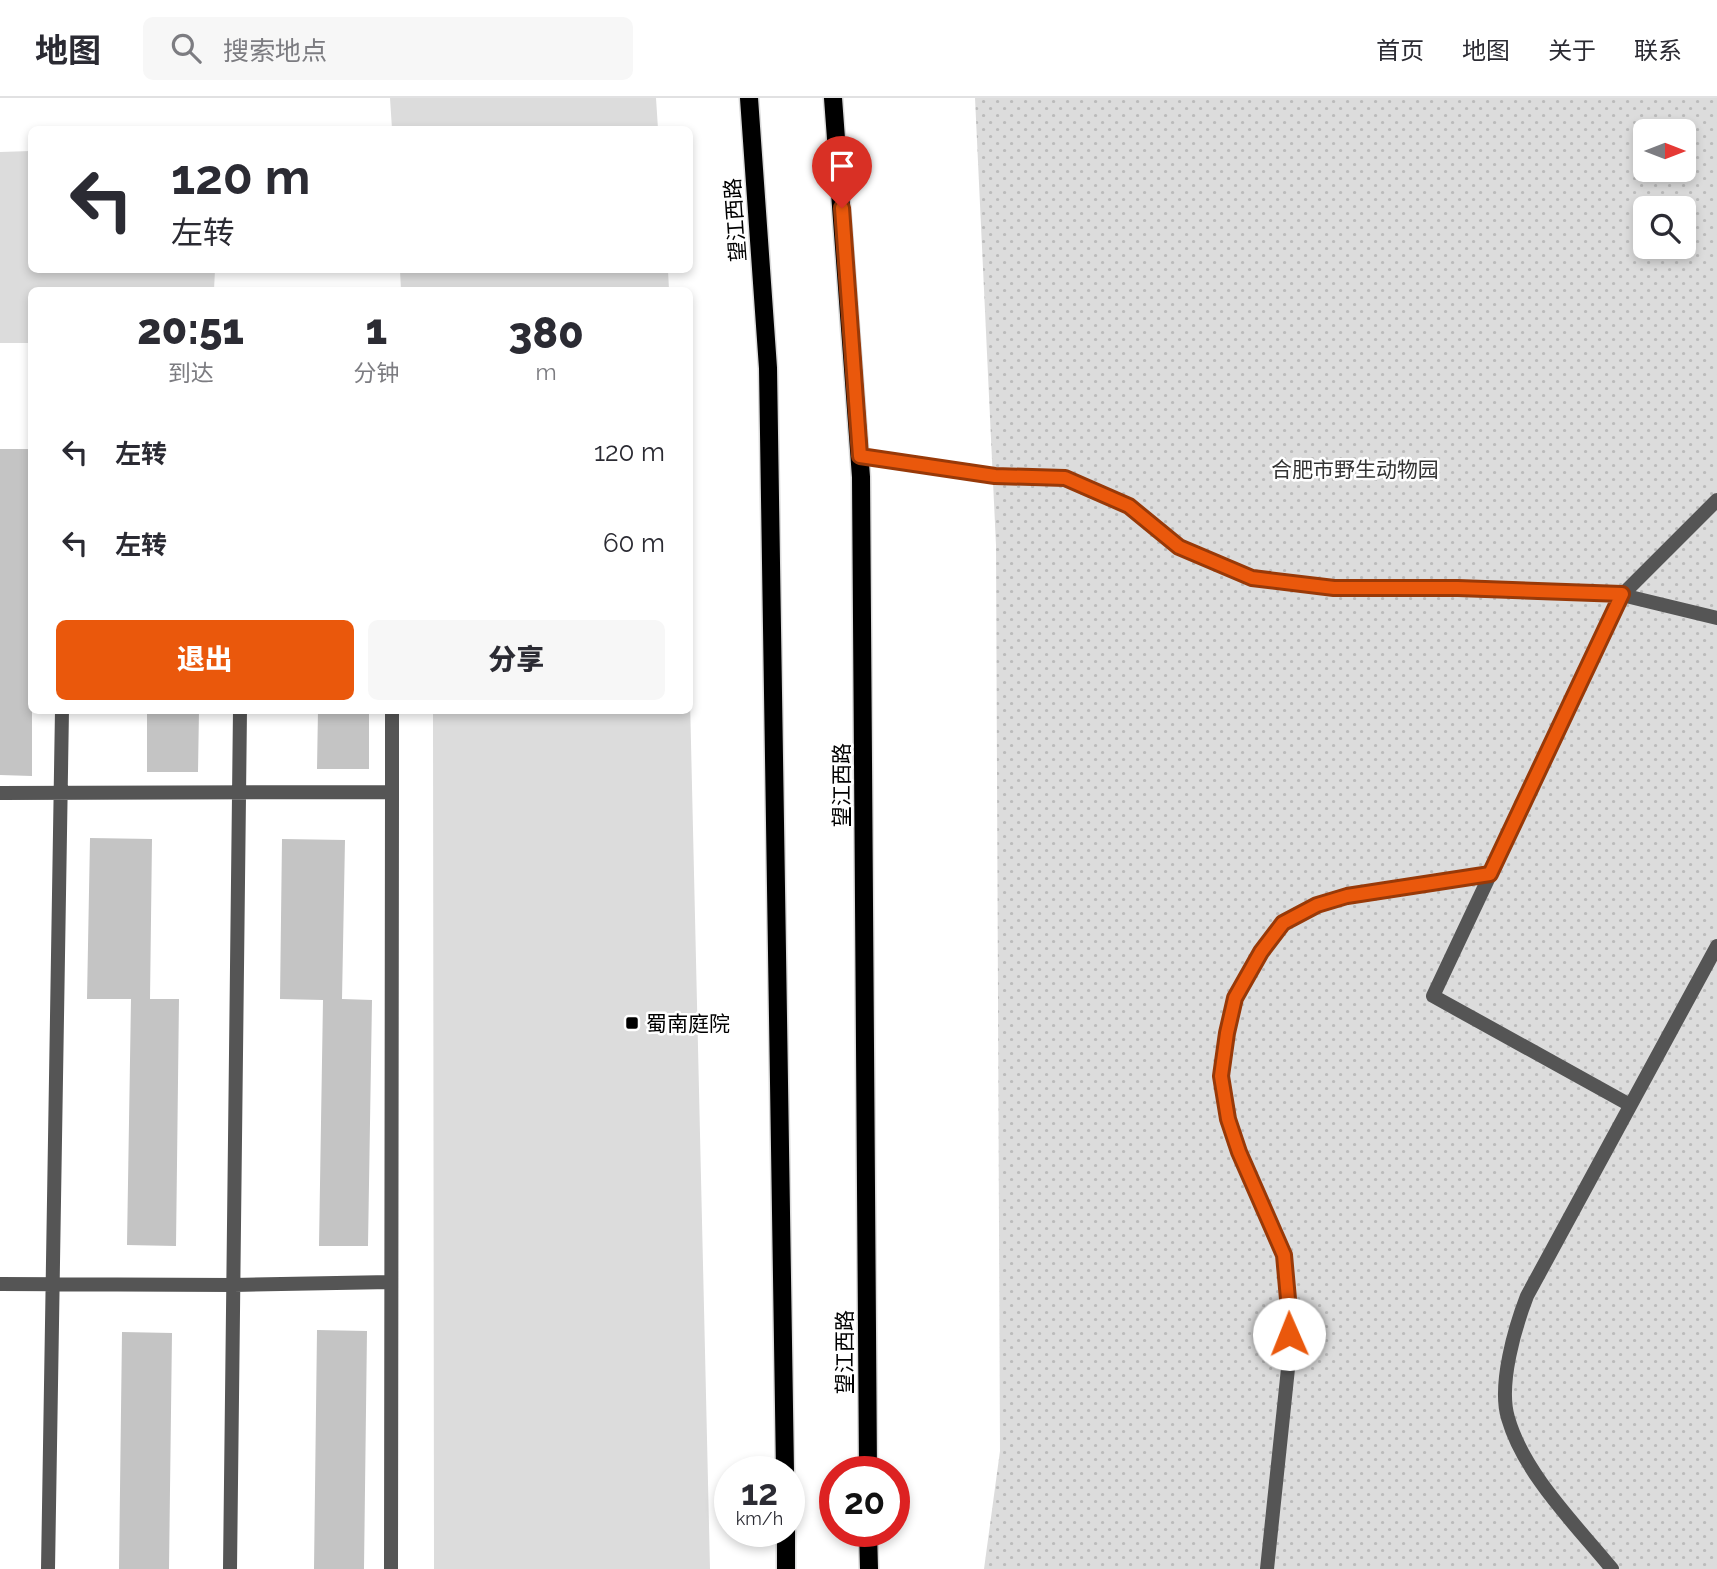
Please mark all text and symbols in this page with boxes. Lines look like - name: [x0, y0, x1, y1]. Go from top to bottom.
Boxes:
- search box: [143, 17, 633, 80]
- icon: search: [167, 29, 205, 67]
- text: 地图: [35, 31, 101, 70]
- text: 搜索地点: [223, 36, 327, 66]
- text: 首页: [1376, 36, 1424, 65]
- text: 地图: [1462, 36, 1510, 65]
- text: 关于: [1548, 36, 1596, 65]
- text: 联系: [1634, 36, 1682, 65]
- north arrow: [1633, 119, 1696, 182]
- map controls: [1633, 119, 1696, 259]
- pin: [812, 136, 872, 208]
- icon: arrive: [823, 147, 861, 185]
- text: 120 m: [171, 148, 310, 205]
- icon: left: [56, 154, 147, 245]
- street label: 望江西路: [720, 177, 750, 263]
- button: search: [1633, 196, 1696, 259]
- text: 左转: [171, 214, 235, 251]
- text: 20:51: [137, 305, 244, 354]
- text: 1: [365, 305, 387, 354]
- text: 380: [509, 309, 584, 358]
- text: m: [536, 358, 557, 385]
- text: 到达: [168, 359, 214, 386]
- text: 分钟: [353, 359, 399, 386]
- icon: left: [56, 433, 94, 471]
- text: 120 m: [594, 437, 665, 467]
- text: 左转: [115, 439, 167, 469]
- park label: 合肥市野生动物园: [1271, 457, 1439, 482]
- icon: left: [56, 524, 94, 562]
- text: 60 m: [603, 528, 665, 558]
- text: 左转: [115, 530, 167, 560]
- button: 退出: [56, 620, 354, 700]
- button: 分享: [368, 620, 665, 700]
- street label: 望江西路: [829, 743, 854, 827]
- place label: 蜀南庭院: [646, 1011, 730, 1036]
- marker: 蜀南庭院: [624, 1015, 640, 1031]
- position arrow: [1252, 1297, 1326, 1371]
- street label: 望江西路: [832, 1310, 857, 1394]
- speed limit sign: 20: [819, 1456, 910, 1547]
- text: 12: [741, 1472, 778, 1513]
- text: km/h: [736, 1508, 783, 1529]

